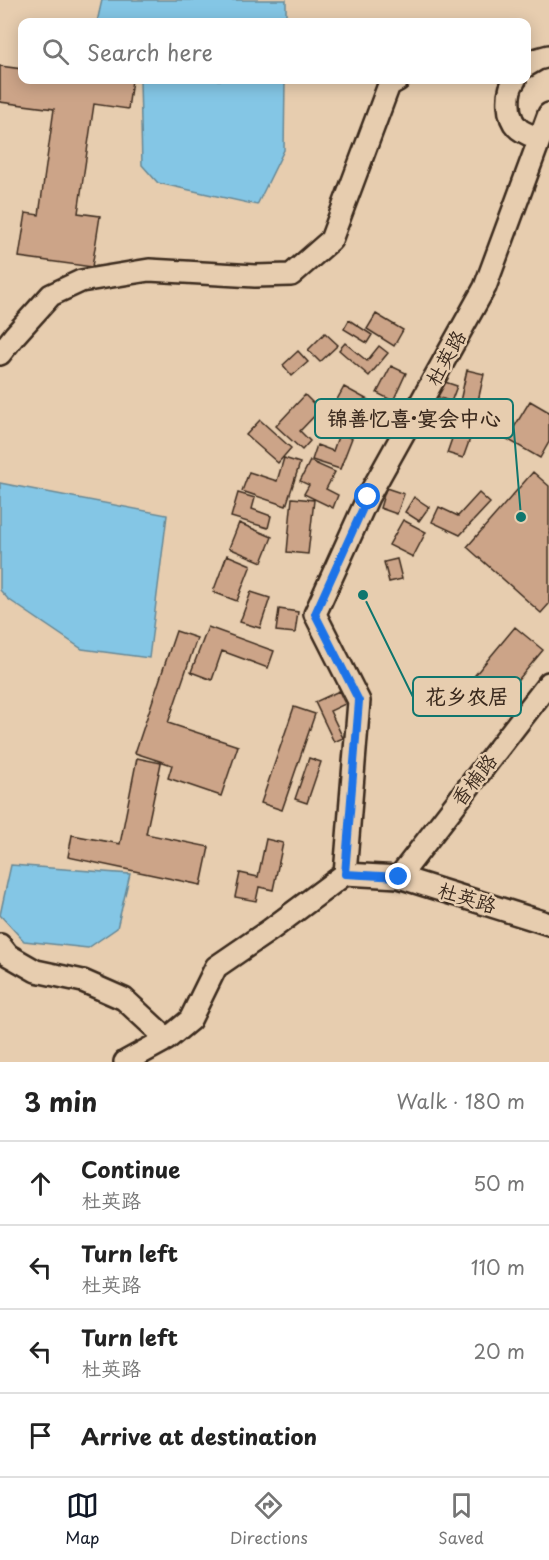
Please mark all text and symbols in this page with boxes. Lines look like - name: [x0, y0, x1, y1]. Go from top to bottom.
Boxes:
- search box: [18, 18, 531, 84]
- icon: search: [39, 35, 72, 68]
- text: Search here: [87, 35, 213, 68]
- street label: 杜英路: [417, 323, 473, 391]
- callout: 锦善忆喜·宴会中心: [315, 399, 513, 438]
- text: 锦善忆喜·宴会中心: [327, 401, 501, 433]
- route start: [354, 483, 380, 509]
- callout: 花乡农居: [413, 677, 521, 716]
- text: 花乡农居: [425, 679, 509, 711]
- street label: 香楠路: [443, 746, 504, 812]
- route end: [385, 863, 411, 889]
- street label: 杜英路: [434, 874, 501, 920]
- text: 3 min: [24, 1082, 97, 1121]
- text: Walk · 180 m: [397, 1086, 525, 1116]
- text: Continue: [81, 1152, 180, 1185]
- icon: ahead: [24, 1167, 57, 1200]
- text: 50 m: [473, 1168, 525, 1198]
- text: 杜英路: [81, 1185, 141, 1215]
- text: Turn left: [81, 1236, 178, 1269]
- icon: left: [24, 1251, 57, 1284]
- text: 110 m: [471, 1252, 525, 1282]
- text: 杜英路: [81, 1269, 141, 1299]
- text: Turn left: [81, 1320, 178, 1353]
- icon: left: [24, 1335, 57, 1368]
- text: 20 m: [473, 1336, 525, 1366]
- text: 杜英路: [81, 1353, 141, 1383]
- icon: arrive: [24, 1419, 57, 1452]
- text: Arrive at destination: [81, 1419, 317, 1452]
- tab: Map: [65, 1489, 99, 1549]
- tab: Directions: [230, 1489, 308, 1549]
- tab: Saved: [438, 1489, 484, 1549]

